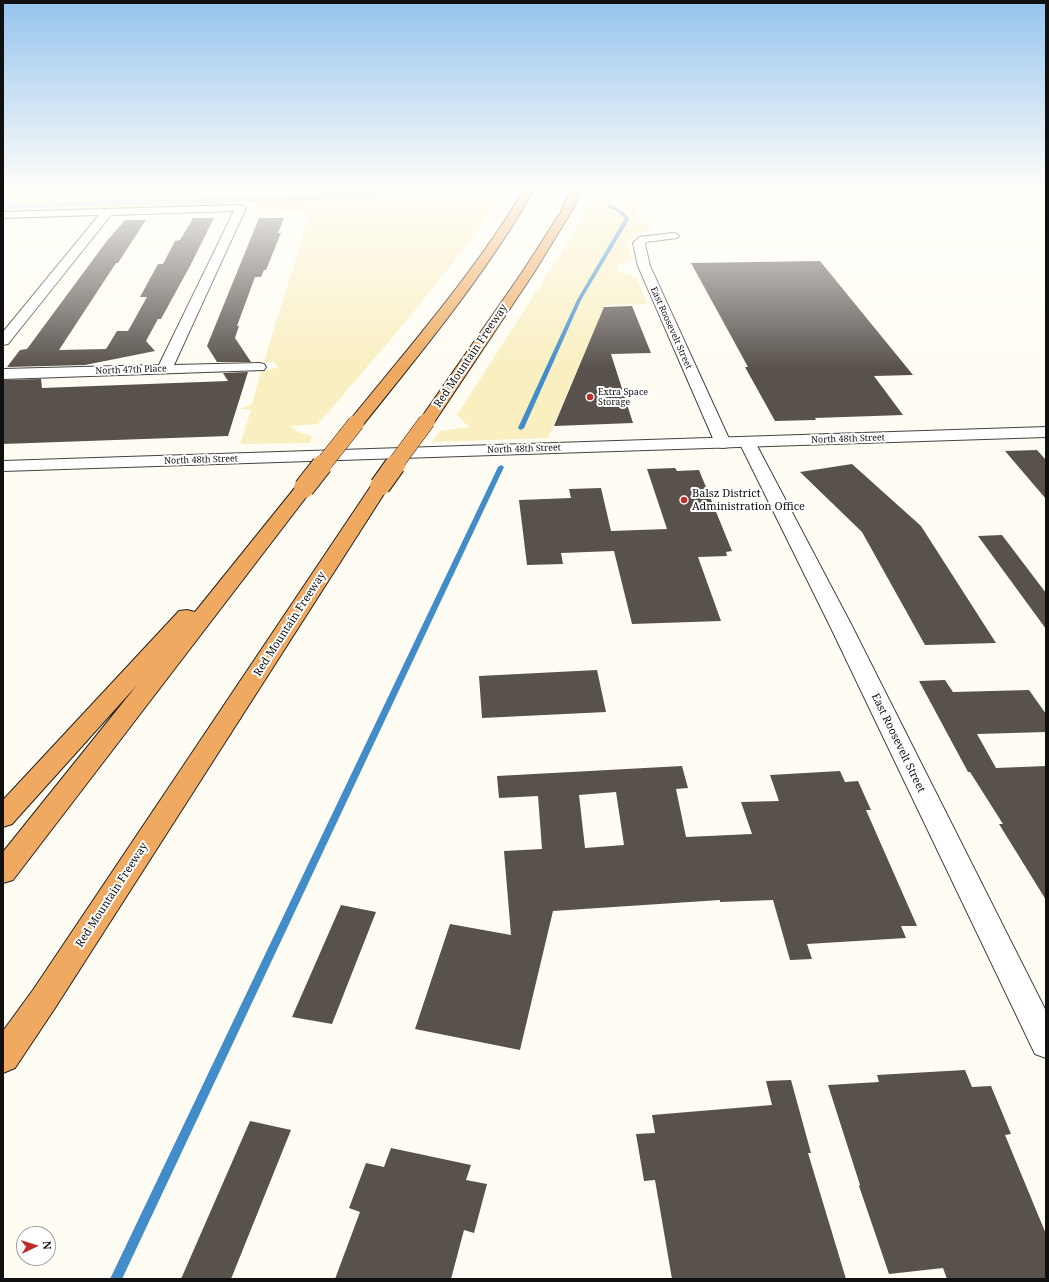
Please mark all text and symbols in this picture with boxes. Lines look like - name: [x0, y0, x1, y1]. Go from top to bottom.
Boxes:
- street label: East Roosevelt Street: [648, 285, 694, 371]
- street label: Red Mountain Freeway: [431, 302, 511, 410]
- street label: North 47th Place: [95, 363, 167, 377]
- place label: Extra Space Storage: [598, 387, 648, 408]
- marker: Extra Space Storage: [585, 392, 595, 402]
- street label: North 48th Street: [811, 432, 885, 446]
- street label: North 48th Street: [487, 442, 561, 456]
- street label: North 48th Street: [164, 453, 238, 467]
- place label: Balsz District Administration Office: [692, 487, 805, 513]
- marker: Balsz District Administration Office: [679, 495, 689, 505]
- street label: Red Mountain Freeway: [251, 569, 329, 679]
- street label: East Roosevelt Street: [868, 691, 928, 795]
- street label: Red Mountain Freeway: [73, 840, 151, 950]
- north arrow: [16, 1226, 56, 1266]
- text: N: [40, 1240, 55, 1250]

